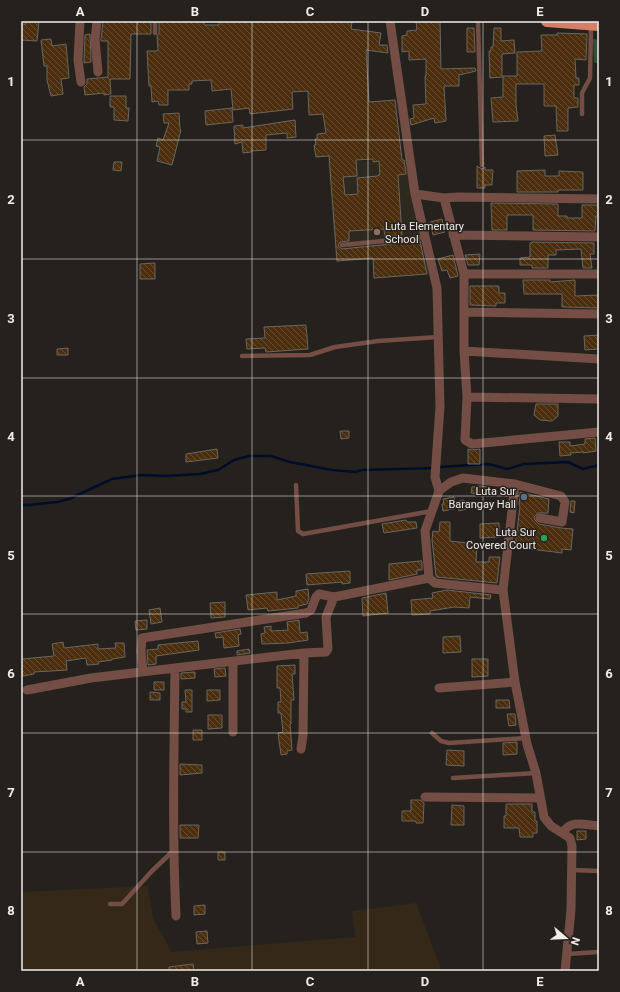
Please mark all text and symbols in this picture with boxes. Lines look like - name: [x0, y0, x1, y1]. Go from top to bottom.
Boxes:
- text: A: [76, 4, 85, 19]
- text: B: [191, 4, 199, 19]
- text: C: [306, 4, 315, 19]
- text: D: [421, 4, 429, 19]
- text: E: [536, 4, 544, 19]
- text: 1: [7, 74, 15, 89]
- text: 1: [605, 74, 613, 89]
- text: 2: [7, 192, 15, 207]
- text: 2: [605, 192, 613, 207]
- place label: Luta Elementary School: [385, 220, 465, 246]
- marker: Luta Elementary School: [372, 227, 382, 237]
- text: 3: [7, 311, 15, 326]
- text: 3: [605, 311, 613, 326]
- text: 4: [7, 429, 15, 444]
- text: 4: [605, 429, 613, 444]
- place label: Luta Sur Barangay Hall: [448, 485, 516, 511]
- marker: Luta Sur Barangay Hall: [519, 492, 529, 502]
- place label: Luta Sur Covered Court: [466, 526, 536, 552]
- marker: Luta Sur Covered Court: [539, 533, 549, 543]
- text: 5: [7, 548, 15, 563]
- text: 5: [605, 548, 613, 563]
- text: 6: [7, 666, 15, 681]
- text: 6: [605, 666, 613, 681]
- text: 7: [7, 785, 15, 800]
- text: 7: [605, 785, 613, 800]
- text: 8: [7, 903, 15, 918]
- text: 8: [605, 903, 613, 918]
- north arrow: [546, 918, 586, 958]
- text: N: [567, 935, 582, 947]
- text: A: [76, 974, 85, 989]
- text: B: [191, 974, 199, 989]
- text: C: [306, 974, 315, 989]
- text: D: [421, 974, 429, 989]
- text: E: [536, 974, 544, 989]

